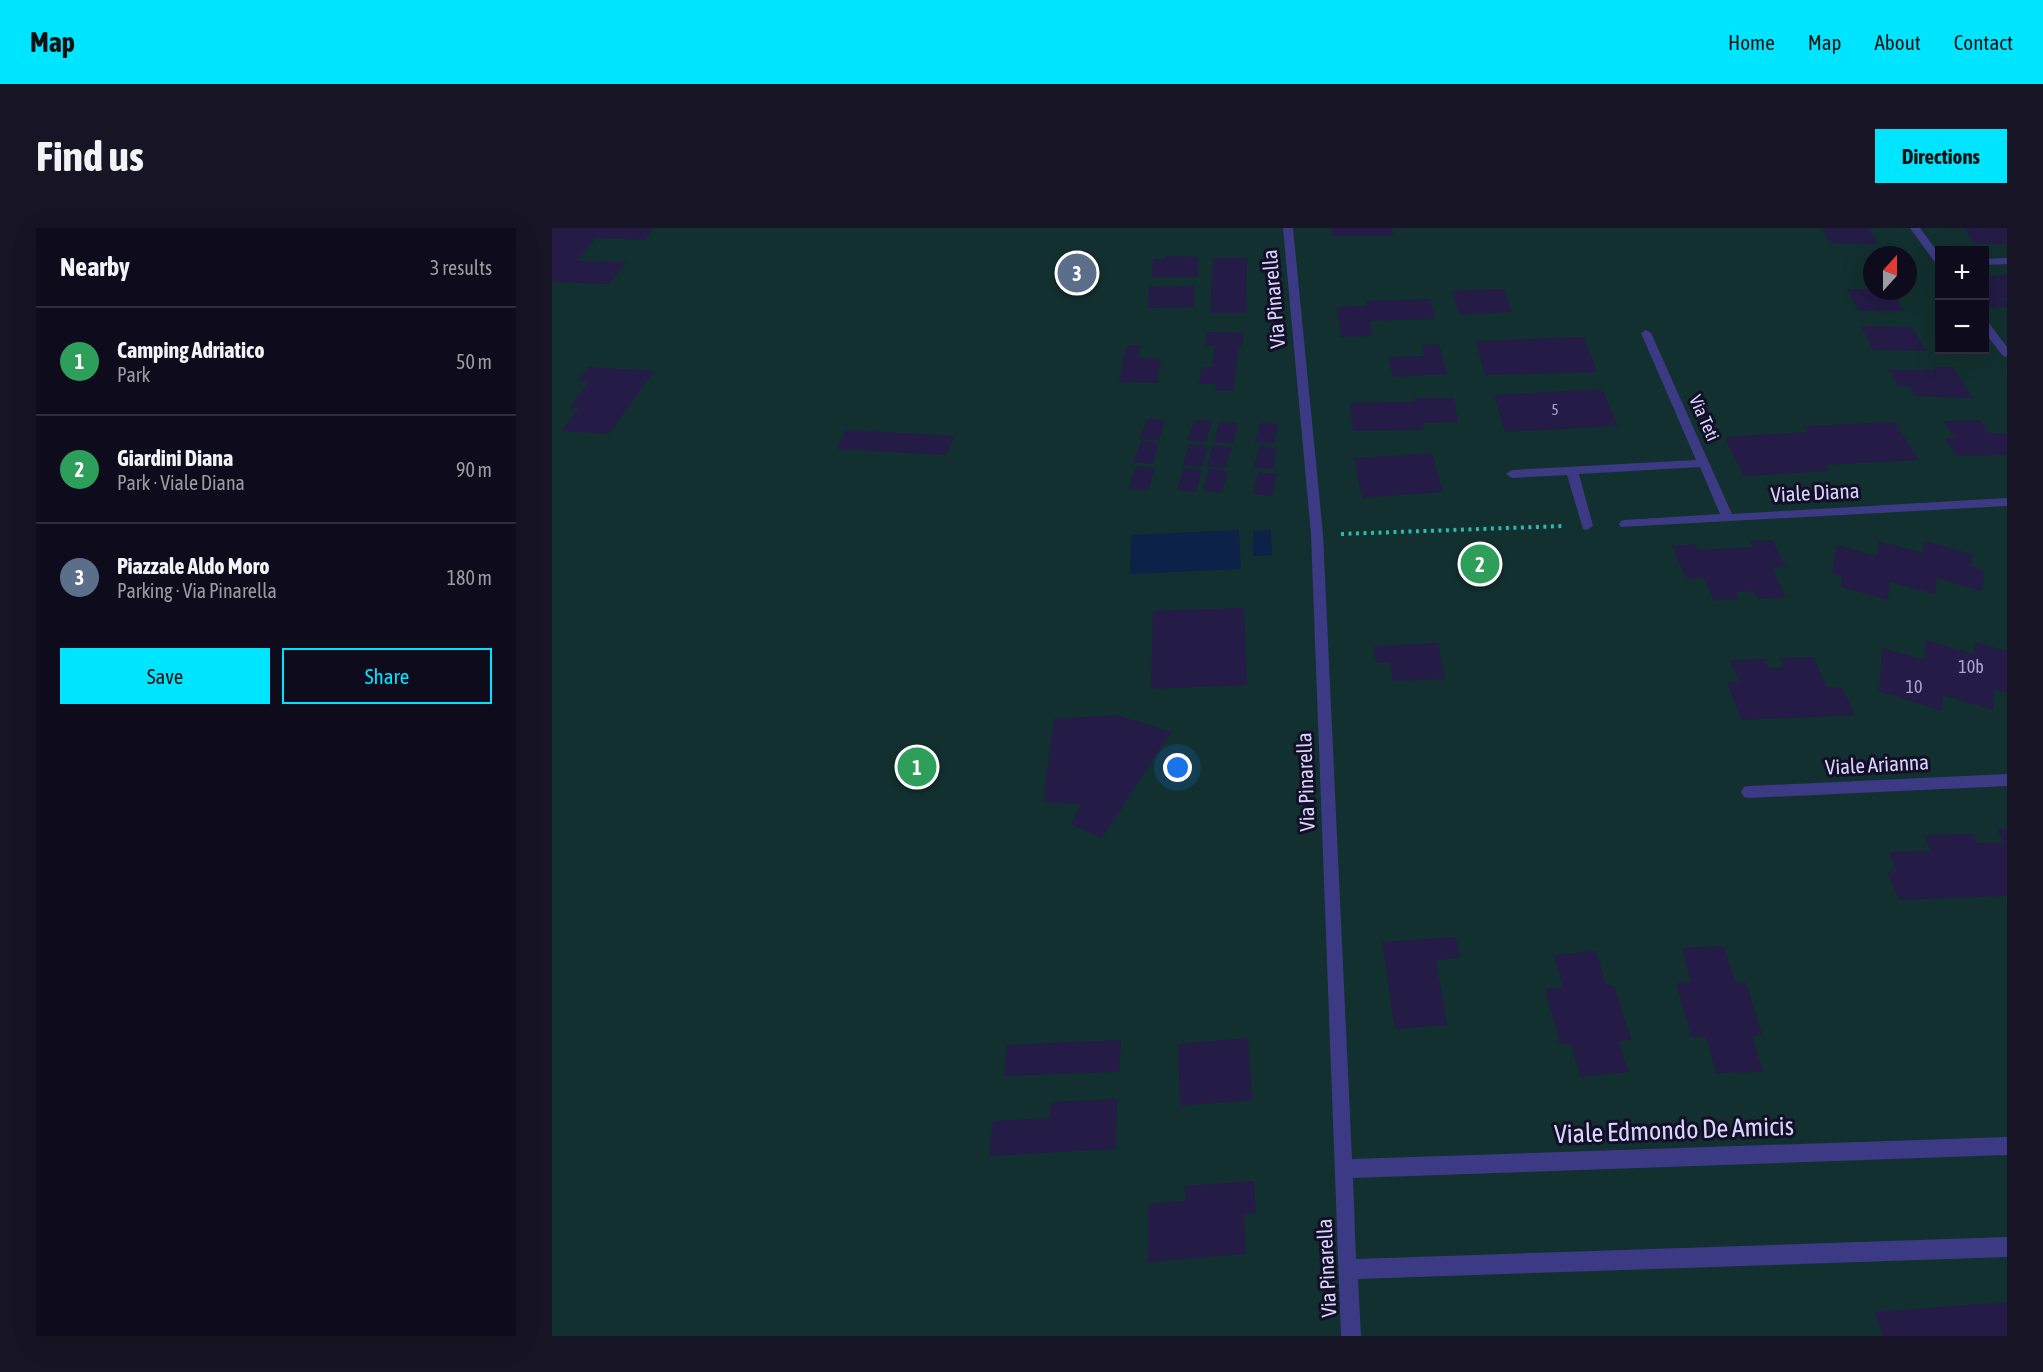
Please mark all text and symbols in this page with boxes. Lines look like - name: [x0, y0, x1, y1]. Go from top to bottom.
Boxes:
- text: Map: [30, 26, 75, 58]
- text: Home: [1728, 30, 1775, 54]
- text: Map: [1808, 30, 1842, 54]
- text: About: [1875, 30, 1921, 54]
- text: Contact: [1954, 30, 2013, 54]
- button: Directions: [1875, 129, 2007, 183]
- text: Find us: [36, 132, 144, 180]
- north arrow: [1863, 246, 1917, 300]
- map controls: [1935, 246, 1989, 354]
- button: +: [1935, 246, 1989, 300]
- street label: Via Pinarella: [1257, 249, 1289, 349]
- pin: 3: [1058, 250, 1096, 296]
- text: Nearby: [60, 252, 130, 282]
- text: 3 results: [430, 256, 492, 279]
- button: −: [1935, 300, 1989, 354]
- text: Camping Adriatico: [117, 337, 264, 363]
- text: 1: [75, 350, 84, 373]
- text: 50 m: [456, 350, 492, 373]
- text: Park: [117, 363, 150, 386]
- street label: Via Teti: [1685, 392, 1724, 444]
- house number: 5: [1551, 401, 1559, 418]
- text: Giardini Diana: [117, 445, 233, 471]
- text: 2: [75, 458, 84, 481]
- text: 90 m: [456, 458, 492, 481]
- text: Park · Viale Diana: [117, 471, 245, 494]
- street label: Viale Diana: [1770, 478, 1860, 506]
- pin: 2: [1460, 542, 1500, 586]
- text: Piazzale Aldo Moro: [117, 553, 270, 579]
- text: 3: [75, 566, 84, 589]
- text: 180 m: [447, 566, 492, 589]
- text: Parking · Via Pinarella: [117, 579, 277, 602]
- button: Save: [60, 648, 270, 704]
- button: Share: [282, 648, 492, 704]
- house number: 10b: [1958, 656, 1984, 677]
- house number: 10: [1906, 676, 1922, 697]
- street label: Via Pinarella: [1291, 732, 1319, 832]
- pin: 1: [898, 744, 937, 790]
- street label: Viale Arianna: [1824, 749, 1929, 779]
- your location: [1163, 753, 1192, 782]
- street label: Viale Edmondo De Amicis: [1554, 1111, 1794, 1149]
- street label: Via Pinarella: [1311, 1218, 1341, 1318]

